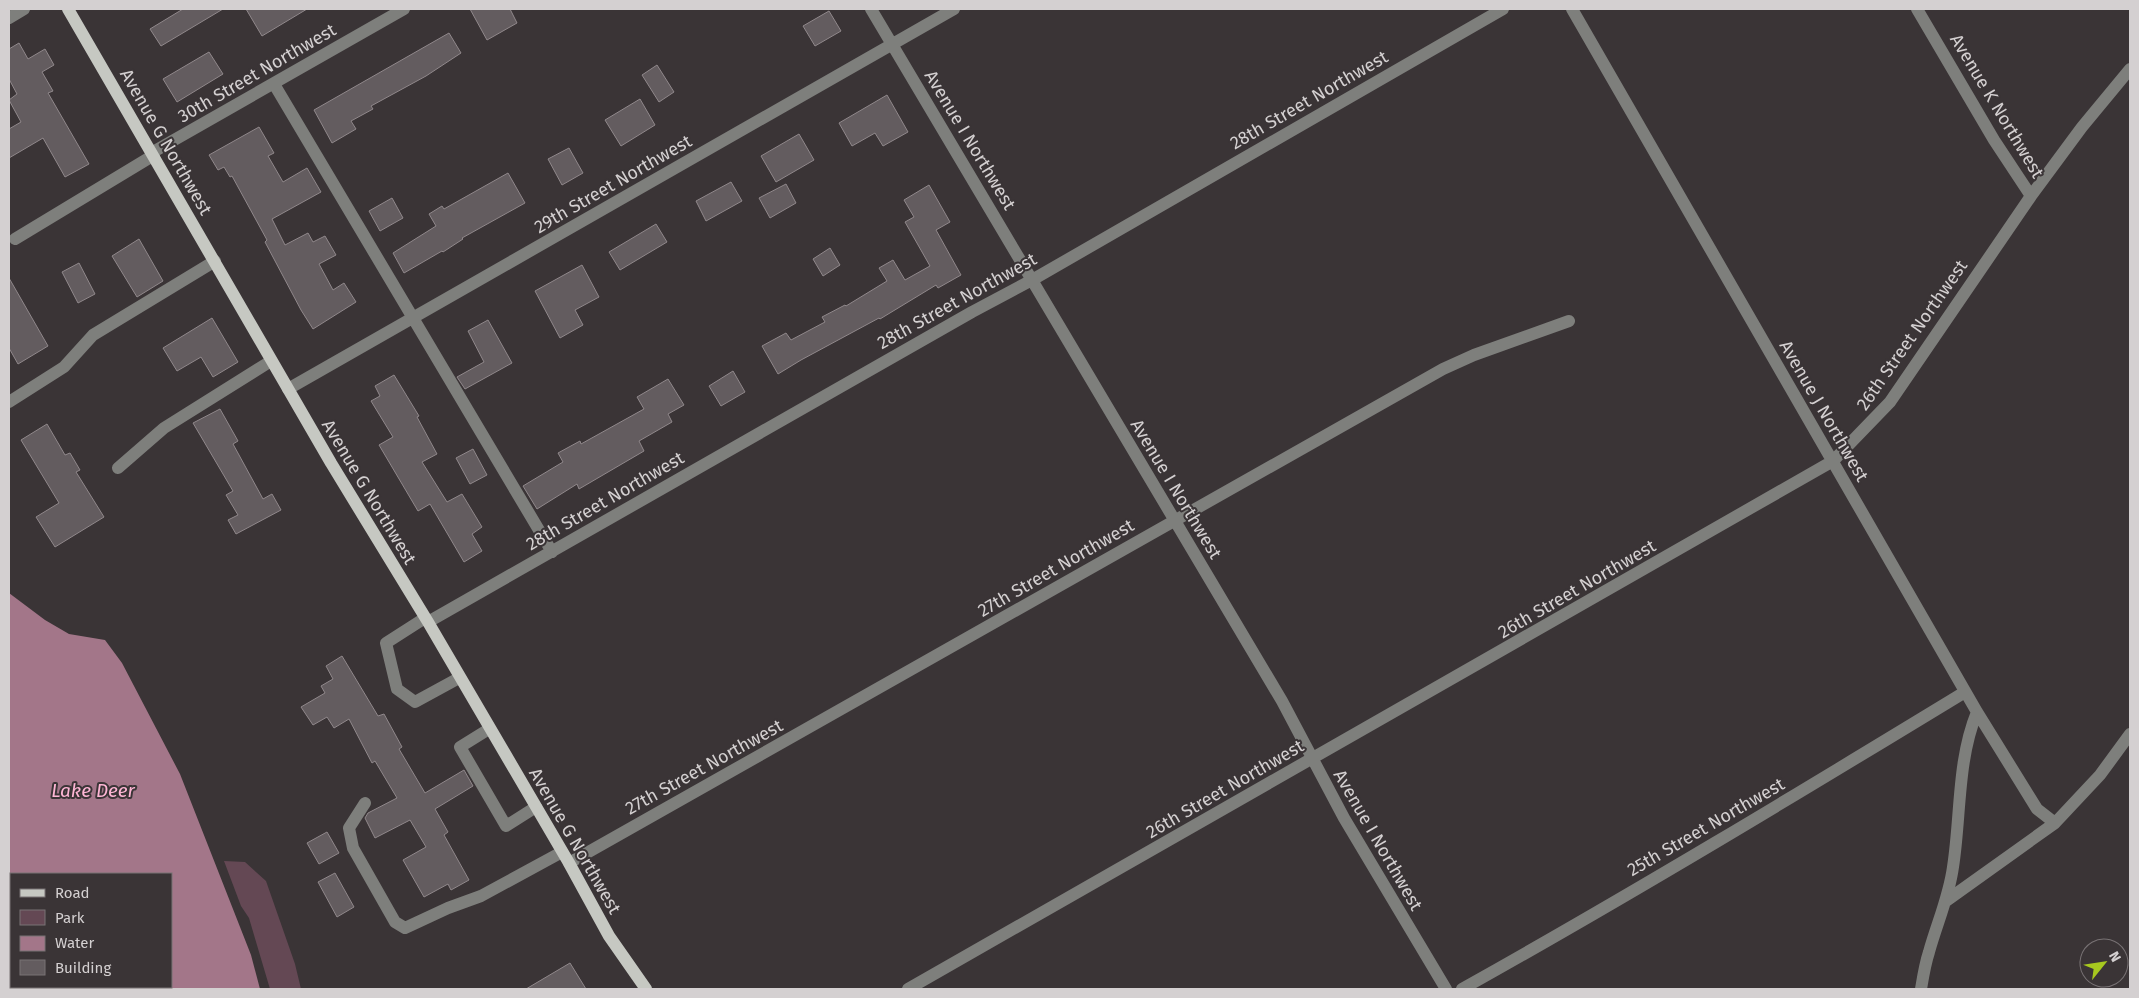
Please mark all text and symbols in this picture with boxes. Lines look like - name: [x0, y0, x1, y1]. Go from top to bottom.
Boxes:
- street label: 30th Street Northwest: [174, 19, 340, 127]
- street label: Avenue K Northwest: [1945, 30, 2049, 183]
- street label: 28th Street Northwest: [1226, 46, 1392, 154]
- street label: Avenue G Northwest: [115, 65, 217, 219]
- street label: Avenue I Northwest: [920, 66, 1021, 214]
- street label: 29th Street Northwest: [530, 130, 696, 238]
- street label: 28th Street Northwest: [874, 248, 1041, 354]
- street label: 26th Street Northwest: [1852, 255, 1972, 414]
- street label: Avenue J Northwest: [1775, 337, 1874, 486]
- street label: Avenue I Northwest: [1126, 415, 1227, 563]
- street label: Avenue G Northwest: [317, 416, 421, 569]
- street label: 28th Street Northwest: [522, 447, 688, 555]
- street label: 27th Street Northwest: [974, 514, 1138, 622]
- street label: 26th Street Northwest: [1494, 535, 1660, 643]
- street label: 27th Street Northwest: [621, 714, 787, 819]
- street label: 26th Street Northwest: [1142, 735, 1308, 843]
- street label: Avenue G Northwest: [524, 764, 626, 918]
- street label: Avenue I Northwest: [1329, 766, 1428, 915]
- street label: 25th Street Northwest: [1624, 773, 1789, 881]
- water label: Lake Deer: [51, 779, 136, 802]
- legend: [10, 873, 172, 988]
- text: Road: [55, 884, 90, 902]
- text: Park: [55, 909, 85, 927]
- text: Water: [55, 934, 94, 952]
- north arrow: [2079, 938, 2129, 988]
- text: N: [2105, 948, 2125, 965]
- text: Building: [55, 959, 111, 977]

